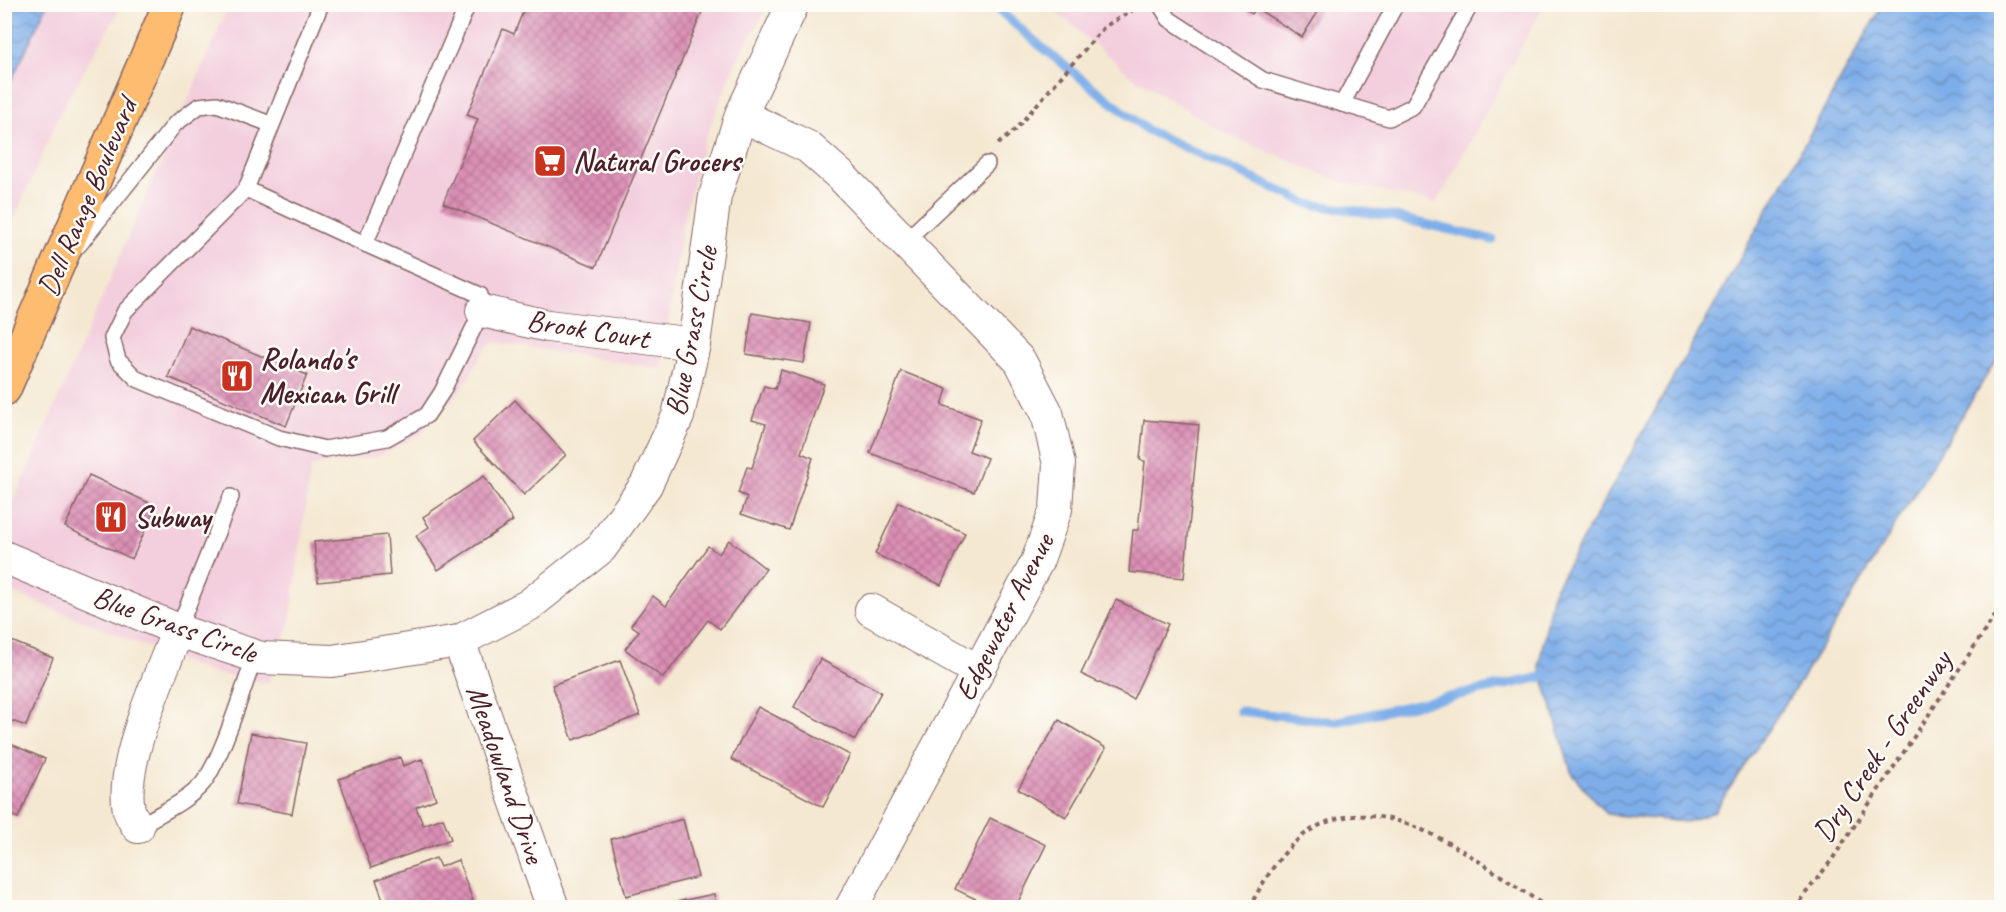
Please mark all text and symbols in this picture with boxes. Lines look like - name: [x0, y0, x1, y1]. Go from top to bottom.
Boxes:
- street label: Dell Range Boulevard: [28, 89, 147, 301]
- place label: Natural Grocers: [573, 142, 744, 180]
- supermarket icon: Natural Grocers: [532, 143, 568, 179]
- street label: Blue Grass Circle: [656, 241, 726, 419]
- street label: Brook Court: [524, 301, 655, 358]
- place label: Rolando's Mexican Grill: [260, 340, 400, 412]
- restaurant icon: Rolando's Mexican Grill: [219, 358, 255, 394]
- place label: Subway: [134, 498, 213, 536]
- restaurant icon: Subway: [93, 499, 129, 535]
- street label: Edgewater Avenue: [946, 525, 1063, 707]
- street label: Blue Grass Circle: [88, 577, 264, 672]
- street label: Dry Creek - Greenway: [1804, 641, 1961, 849]
- street label: Meadowland Drive: [458, 680, 555, 870]

